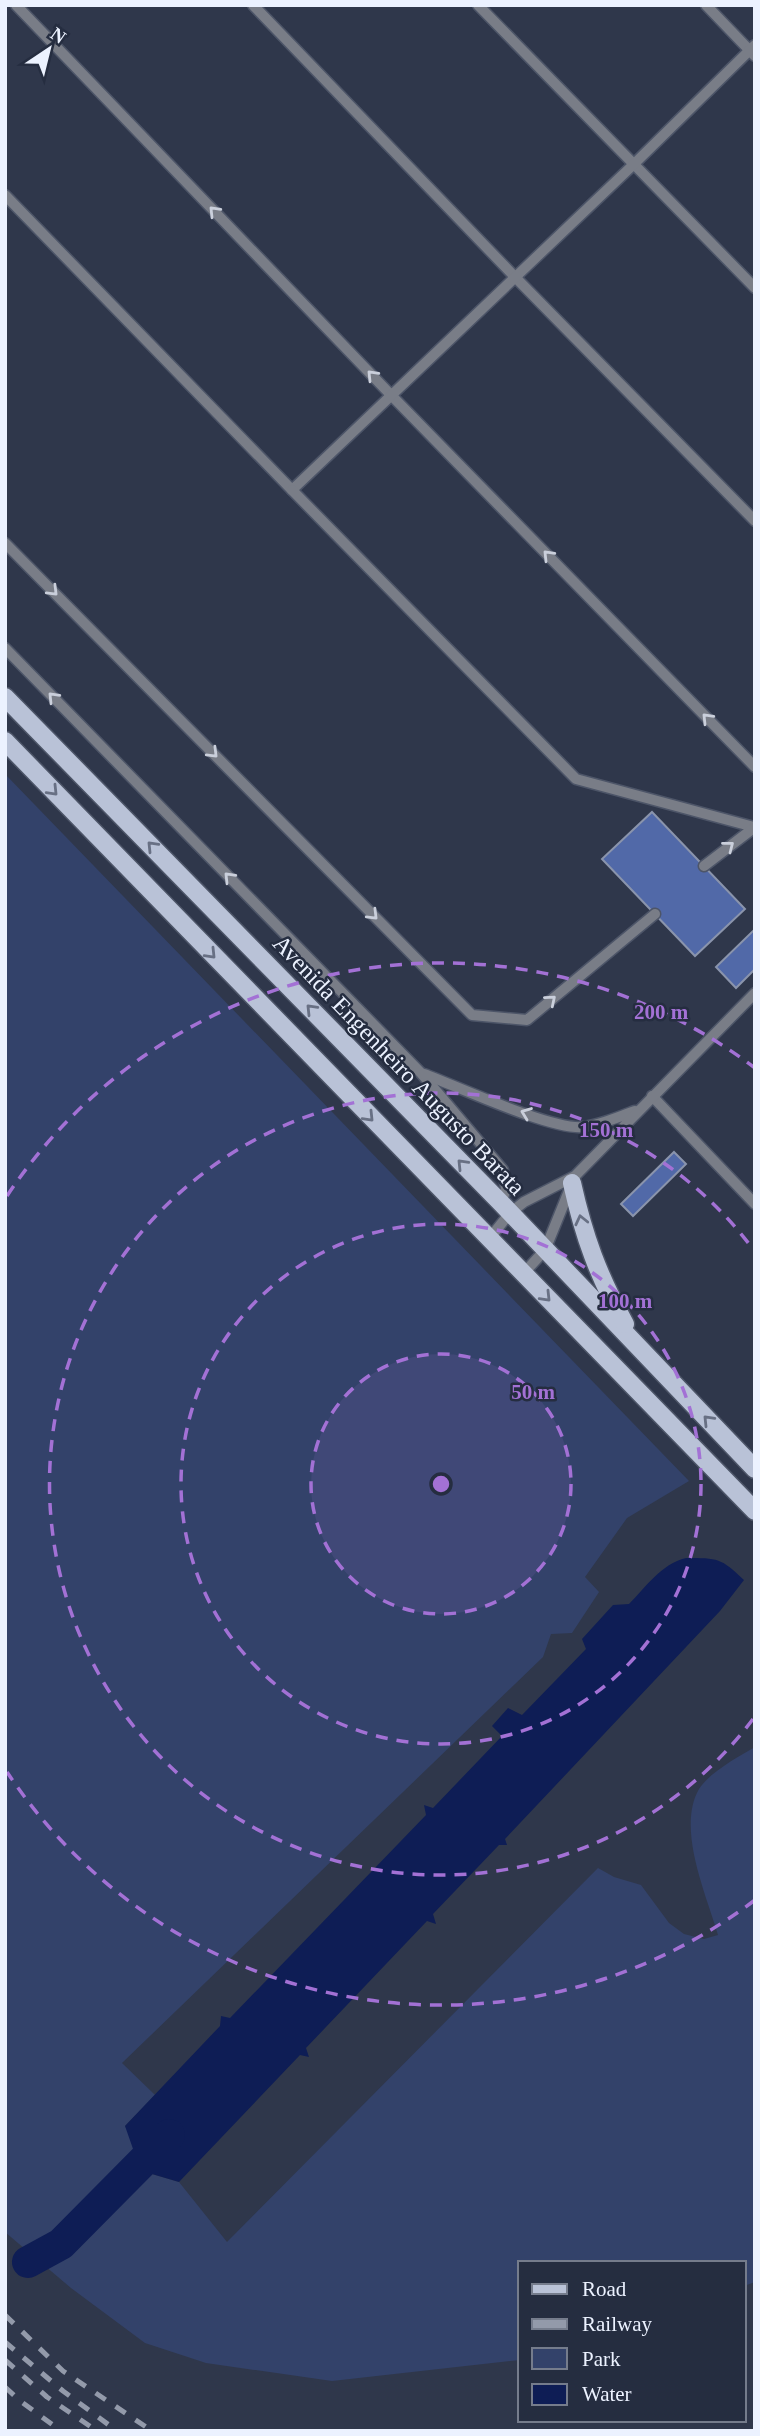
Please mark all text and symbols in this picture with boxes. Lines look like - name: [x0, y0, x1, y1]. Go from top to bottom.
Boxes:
- north arrow: [14, 14, 84, 84]
- text: N: [47, 23, 70, 48]
- one-way arrow: [209, 207, 222, 220]
- one-way arrow: [367, 370, 380, 383]
- one-way arrow: [543, 551, 556, 564]
- one-way arrow: [45, 583, 58, 596]
- one-way arrow: [48, 692, 61, 705]
- one-way arrow: [703, 714, 715, 726]
- one-way arrow: [205, 745, 218, 758]
- one-way arrow: [44, 782, 57, 795]
- one-way arrow: [147, 841, 160, 854]
- one-way arrow: [722, 842, 734, 855]
- one-way arrow: [225, 872, 238, 885]
- one-way arrow: [365, 907, 378, 920]
- street label: Avenida Engenheiro Augusto Barata: [268, 930, 530, 1200]
- one-way arrow: [202, 946, 215, 959]
- one-way arrow: [543, 996, 556, 1008]
- text: 200 m: [634, 1000, 689, 1024]
- one-way arrow: [306, 1004, 319, 1017]
- one-way arrow: [521, 1108, 533, 1122]
- one-way arrow: [361, 1109, 374, 1122]
- text: 150 m: [579, 1118, 634, 1142]
- one-way arrow: [458, 1159, 471, 1172]
- one-way arrow: [574, 1214, 589, 1226]
- one-way arrow: [537, 1289, 550, 1302]
- text: 100 m: [598, 1289, 653, 1313]
- text: 50 m: [511, 1380, 555, 1404]
- one-way arrow: [703, 1415, 716, 1428]
- centre of rings: [429, 1472, 453, 1496]
- legend: [518, 2261, 746, 2422]
- text: Road: [582, 2277, 627, 2301]
- text: Railway: [582, 2312, 652, 2336]
- text: Park: [582, 2347, 621, 2371]
- text: Water: [582, 2382, 632, 2406]

